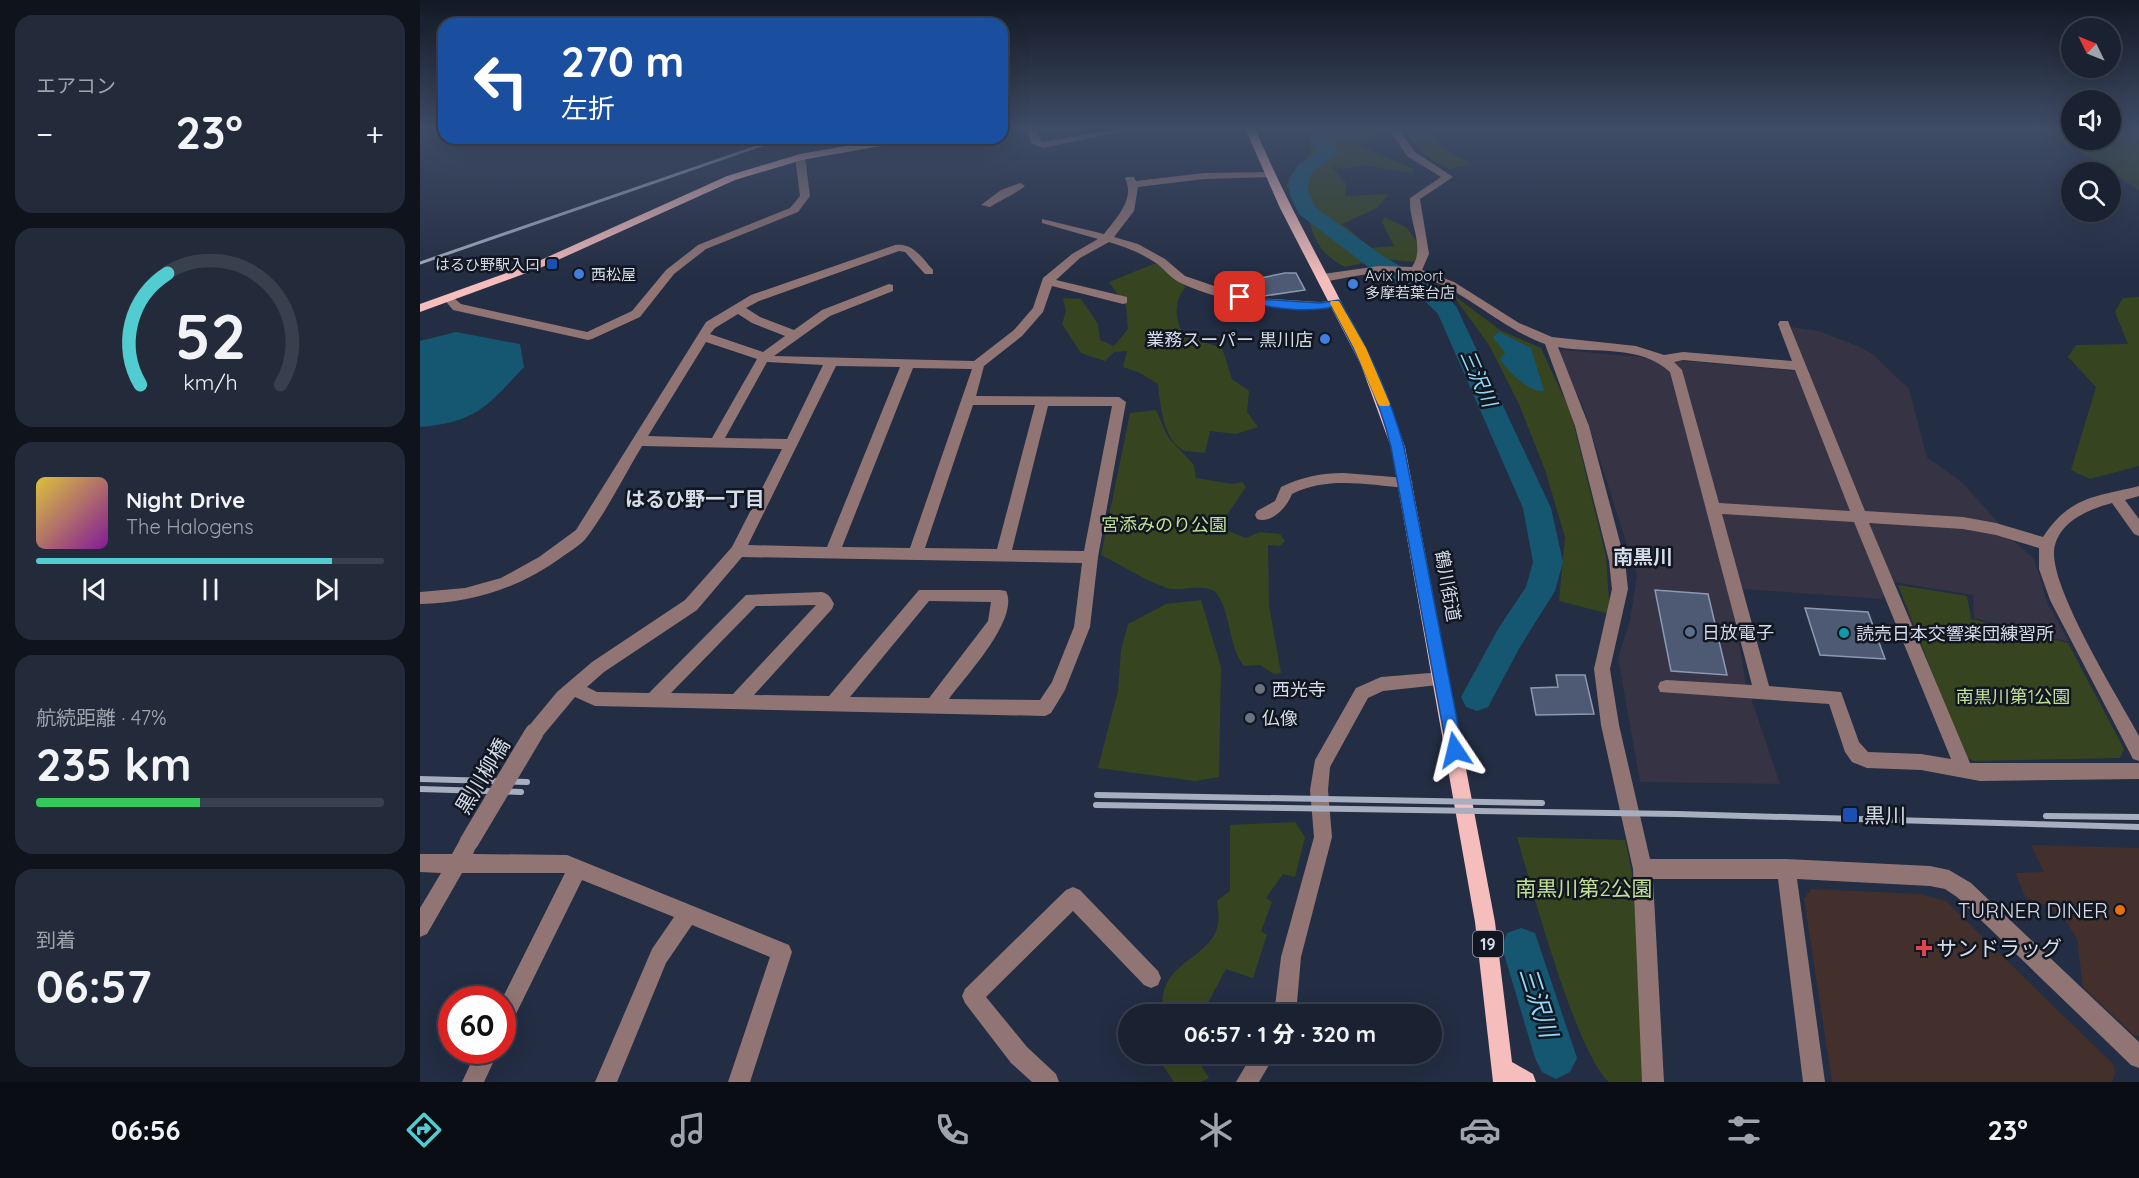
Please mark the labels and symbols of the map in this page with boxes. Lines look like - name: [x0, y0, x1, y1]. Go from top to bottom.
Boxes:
- north arrow: [2061, 18, 2121, 78]
- place label: はるひ野駅入口: [435, 255, 540, 274]
- marker: はるひ野駅入口: [545, 257, 559, 271]
- place label: 西松屋: [591, 265, 636, 284]
- place label: Avix Import 多摩若葉台店: [1365, 266, 1455, 302]
- marker: 西松屋: [572, 267, 586, 281]
- pin: [1214, 271, 1265, 322]
- marker: Avix Import 多摩若葉台店: [1346, 277, 1360, 291]
- place label: 業務スーパー 黒川店: [1146, 328, 1313, 351]
- marker: 業務スーパー 黒川店: [1318, 332, 1332, 346]
- water label: 三沢川: [1455, 346, 1503, 412]
- district label: はるひ野一丁目: [625, 486, 765, 511]
- park label: 宮添みのり公園: [1101, 513, 1227, 536]
- district label: 南黒川: [1613, 544, 1673, 569]
- street label: 鶴川街道: [1430, 549, 1466, 623]
- place label: 日放電子: [1702, 621, 1774, 644]
- place label: 読売日本交響楽団練習所: [1856, 622, 2054, 645]
- marker: 日放電子: [1683, 625, 1697, 639]
- marker: 読売日本交響楽団練習所: [1837, 626, 1851, 640]
- place label: 西光寺: [1272, 678, 1326, 701]
- marker: 西光寺: [1253, 682, 1267, 696]
- park label: 南黒川第1公園: [1956, 685, 2070, 708]
- place label: 仏像: [1262, 707, 1298, 730]
- marker: 仏像: [1243, 711, 1257, 725]
- position arrow: [1423, 718, 1487, 782]
- street label: 黒川柳橋: [449, 733, 515, 819]
- place label: 黒川: [1864, 802, 1906, 828]
- marker: 黒川: [1841, 806, 1859, 824]
- park label: 南黒川第2公園: [1515, 875, 1653, 901]
- place label: TURNER DINER: [1958, 897, 2108, 923]
- marker: TURNER DINER: [2113, 903, 2127, 917]
- road number: 19: [1473, 931, 1503, 957]
- place label: サンドラッグ: [1936, 935, 2062, 961]
- marker: サンドラッグ: [1917, 941, 1931, 955]
- water label: 三沢川: [1514, 963, 1565, 1044]
- speed limit sign: 60: [438, 986, 516, 1064]

